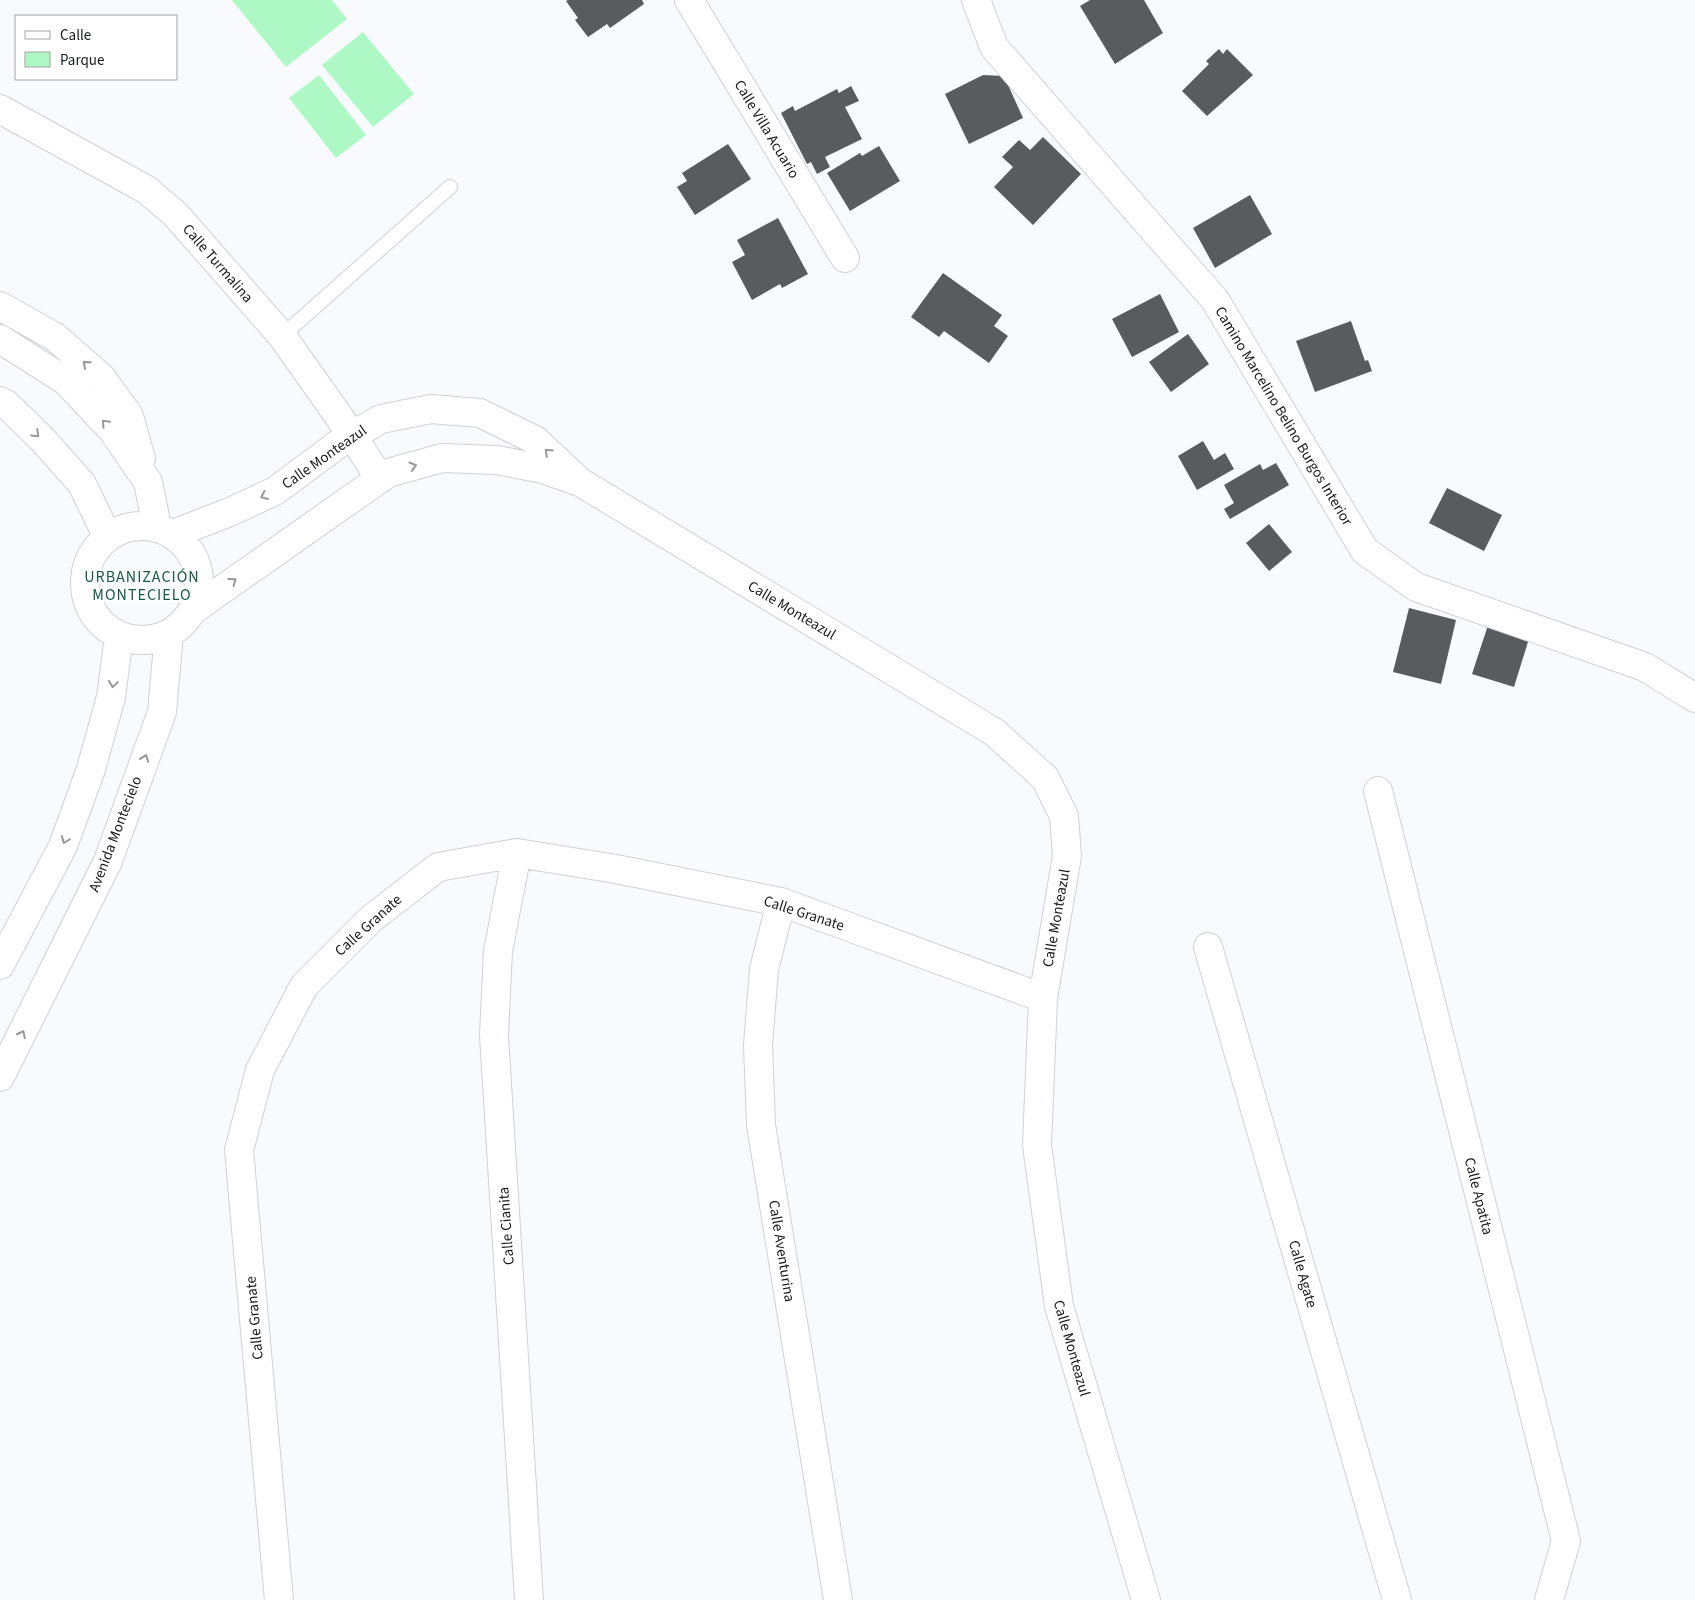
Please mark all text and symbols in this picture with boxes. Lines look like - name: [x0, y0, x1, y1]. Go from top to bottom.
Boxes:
- legend: [15, 15, 178, 80]
- text: Calle: [60, 25, 91, 46]
- text: Parque: [60, 50, 104, 71]
- street label: Calle Villa Acuario: [729, 76, 804, 182]
- street label: Calle Turmalina: [177, 219, 258, 307]
- street label: Camino Marcelino Belino Burgos Interior: [1210, 303, 1358, 531]
- one-way arrow: [82, 361, 91, 370]
- one-way arrow: [102, 420, 111, 429]
- street label: Calle Monteazul: [278, 420, 371, 494]
- one-way arrow: [31, 428, 40, 437]
- one-way arrow: [544, 449, 553, 458]
- one-way arrow: [408, 461, 416, 471]
- one-way arrow: [260, 490, 269, 501]
- district label: URBANIZACIÓN MONTECIELO: [84, 566, 200, 606]
- street label: Calle Monteazul: [744, 576, 840, 645]
- one-way arrow: [227, 578, 237, 587]
- one-way arrow: [108, 680, 118, 689]
- one-way arrow: [139, 754, 149, 762]
- street label: Avenida Montecielo: [84, 773, 147, 895]
- one-way arrow: [61, 835, 71, 843]
- street label: Calle Monteazul: [1038, 867, 1075, 969]
- street label: Calle Granate: [330, 890, 406, 961]
- street label: Calle Granate: [761, 891, 847, 936]
- one-way arrow: [16, 1030, 26, 1039]
- street label: Calle Apatita: [1459, 1155, 1498, 1237]
- street label: Calle Cianita: [493, 1186, 520, 1266]
- street label: Calle Aventurina: [763, 1199, 800, 1303]
- street label: Calle Agate: [1283, 1238, 1322, 1310]
- street label: Calle Granate: [240, 1275, 269, 1361]
- street label: Calle Monteazul: [1048, 1298, 1095, 1399]

